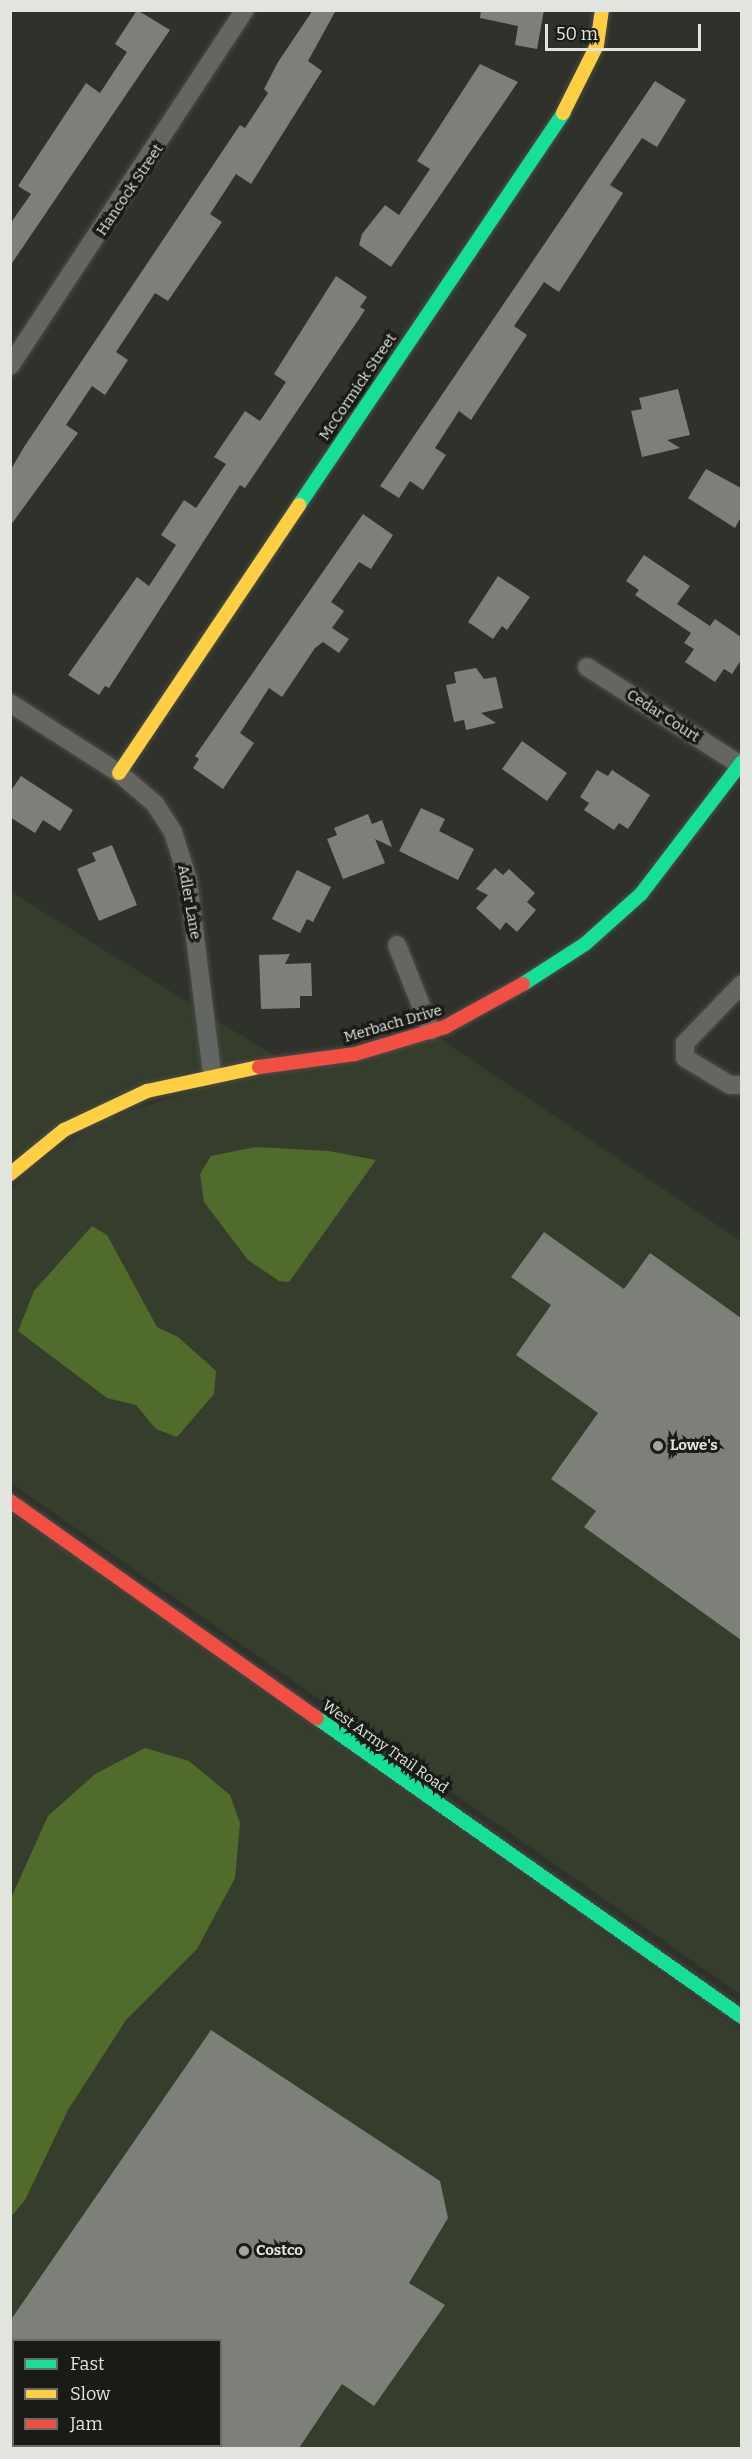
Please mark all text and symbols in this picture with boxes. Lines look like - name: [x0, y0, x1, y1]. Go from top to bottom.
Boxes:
- scale bar: [548, 12, 704, 50]
- text: 50 m: [556, 23, 598, 45]
- street label: Hancock Street: [93, 141, 167, 239]
- street label: McCormick Street: [316, 330, 400, 444]
- street label: Cedar Court: [623, 686, 703, 746]
- street label: Adler Lane: [174, 863, 204, 941]
- street label: Merbach Drive: [342, 1001, 444, 1047]
- place label: Lowe's: [670, 1437, 718, 1455]
- marker: Lowe's: [651, 1439, 665, 1453]
- street label: West Army Trail Road: [319, 1697, 451, 1797]
- place label: Costco: [256, 2242, 303, 2260]
- marker: Costco: [237, 2244, 251, 2258]
- legend: [12, 2339, 222, 2447]
- text: Fast: [70, 2353, 105, 2375]
- text: Slow: [70, 2383, 110, 2405]
- text: Jam: [70, 2413, 103, 2435]

